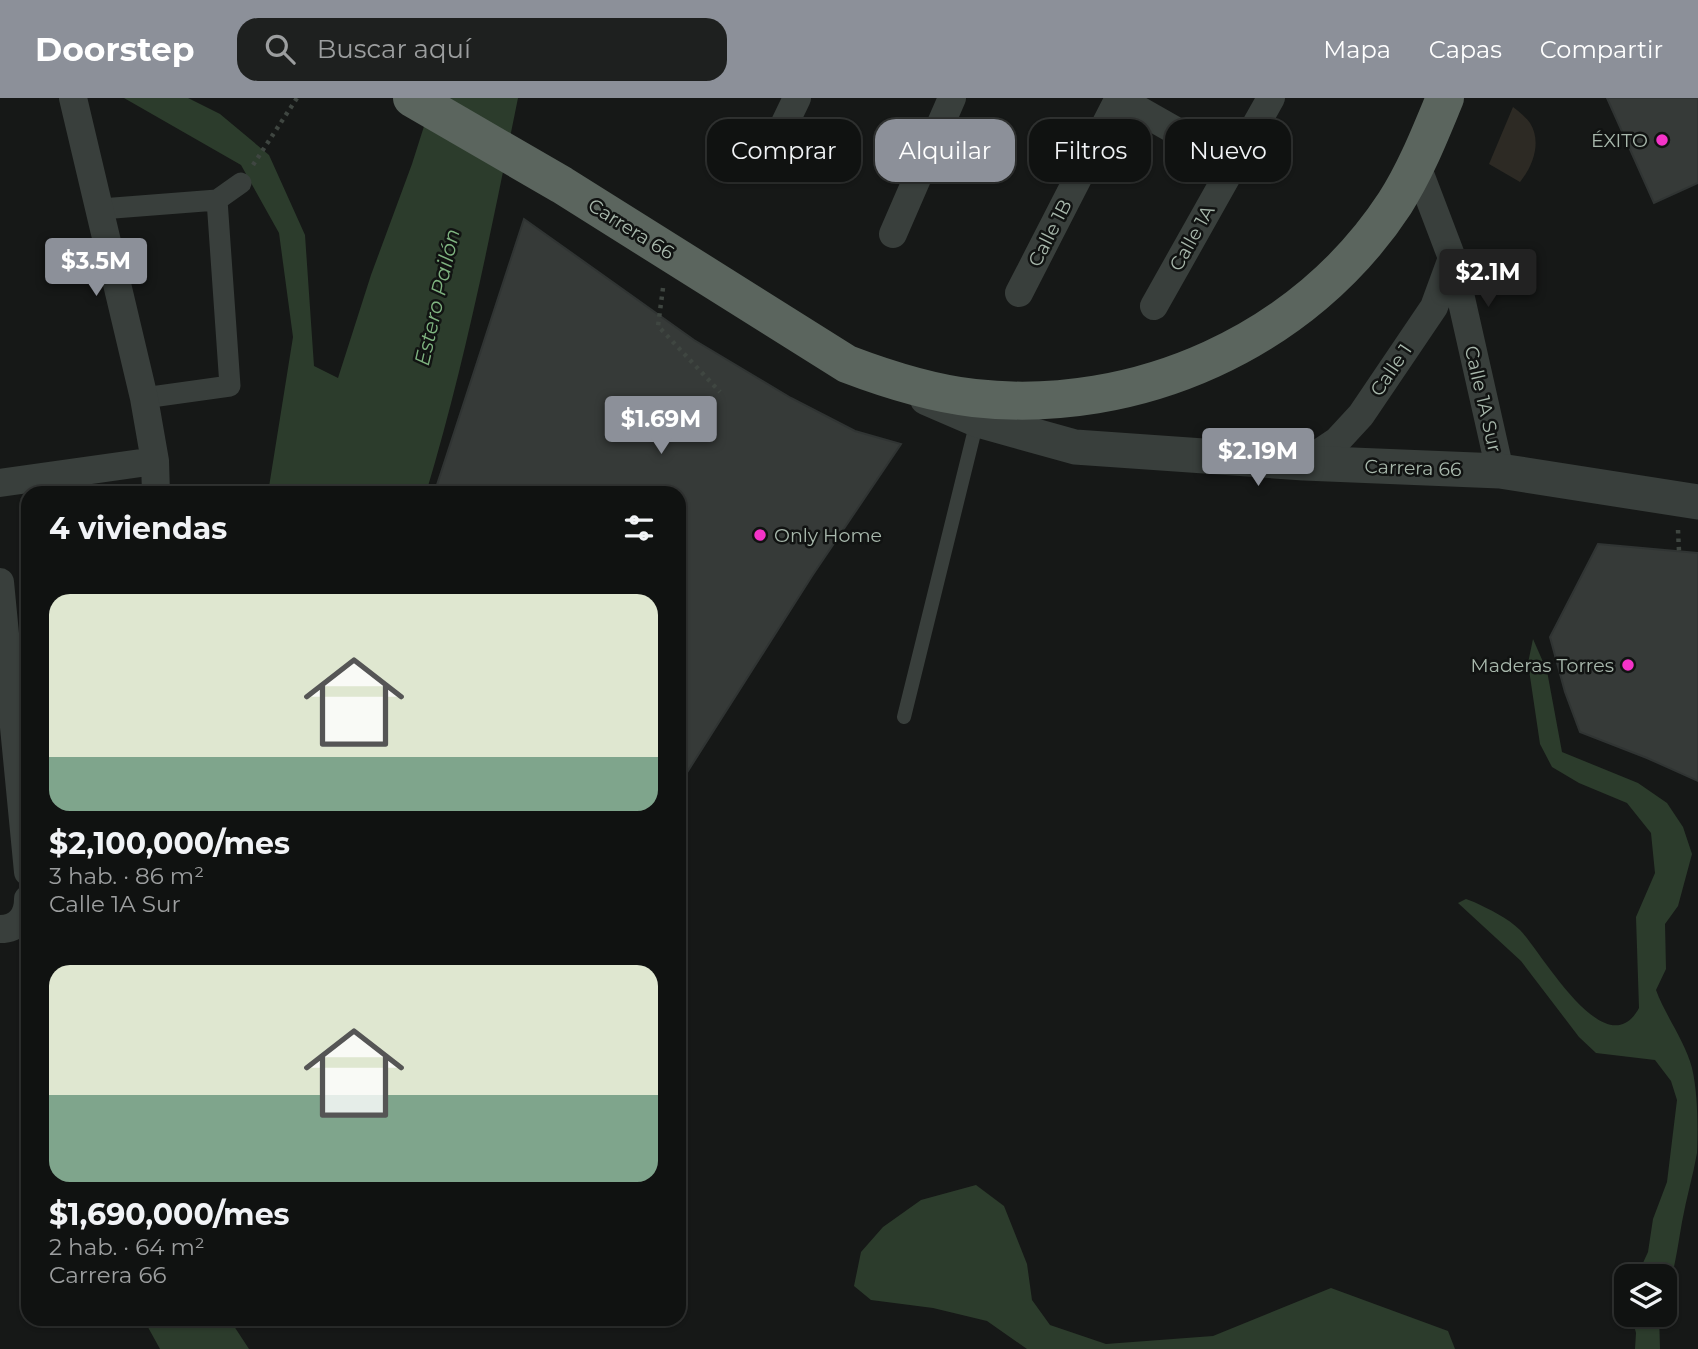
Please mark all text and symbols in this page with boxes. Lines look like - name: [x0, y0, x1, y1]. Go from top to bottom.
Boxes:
- search box: [237, 18, 727, 81]
- text: Doorstep: [35, 29, 195, 69]
- icon: search: [261, 30, 299, 68]
- text: Buscar aquí: [317, 33, 471, 65]
- text: Mapa: [1323, 35, 1391, 64]
- text: Capas: [1429, 35, 1502, 64]
- text: Compartir: [1540, 35, 1663, 64]
- chip: Comprar: [707, 119, 861, 182]
- chip: Alquilar: [875, 119, 1015, 182]
- chip: Filtros: [1029, 119, 1151, 182]
- chip: Nuevo: [1165, 119, 1291, 182]
- place label: ÉXITO: [1591, 129, 1648, 152]
- marker: ÉXITO: [1654, 132, 1670, 148]
- street label: Carrera 66: [584, 194, 678, 264]
- street label: Calle 1B: [1023, 196, 1077, 270]
- street label: Calle 1A: [1165, 201, 1220, 275]
- water label: Estero Pailón: [409, 226, 465, 368]
- pin: $3.5M: [47, 238, 145, 298]
- text: $3.5M: [61, 247, 131, 275]
- pin: $2.1M: [1439, 250, 1537, 309]
- text: $2.1M: [1455, 258, 1521, 286]
- street label: Calle 1: [1365, 339, 1417, 401]
- street label: Calle 1A Sur: [1460, 343, 1506, 455]
- pin: $1.69M: [604, 396, 718, 456]
- text: $1.69M: [621, 405, 701, 433]
- pin: $2.19M: [1201, 428, 1315, 488]
- text: $2.19M: [1218, 437, 1298, 465]
- street label: Carrera 66: [1364, 455, 1462, 481]
- icon: filters: [620, 509, 658, 547]
- text: 4 viviendas: [49, 510, 227, 547]
- place label: Only Home: [774, 524, 882, 547]
- marker: Only Home: [752, 527, 768, 543]
- icon: home: [291, 639, 417, 765]
- place label: Maderas Torres: [1471, 654, 1614, 677]
- marker: Maderas Torres: [1620, 657, 1636, 673]
- text: $2,100,000/mes: [49, 825, 290, 862]
- text: 3 hab. · 86 m²: [49, 862, 204, 890]
- text: Calle 1A Sur: [49, 890, 181, 918]
- icon: home: [291, 1010, 417, 1136]
- text: $1,690,000/mes: [49, 1196, 290, 1233]
- text: 2 hab. · 64 m²: [49, 1233, 205, 1261]
- text: Carrera 66: [49, 1261, 166, 1289]
- map controls: [1614, 1264, 1677, 1327]
- button: layers: [1614, 1264, 1677, 1327]

